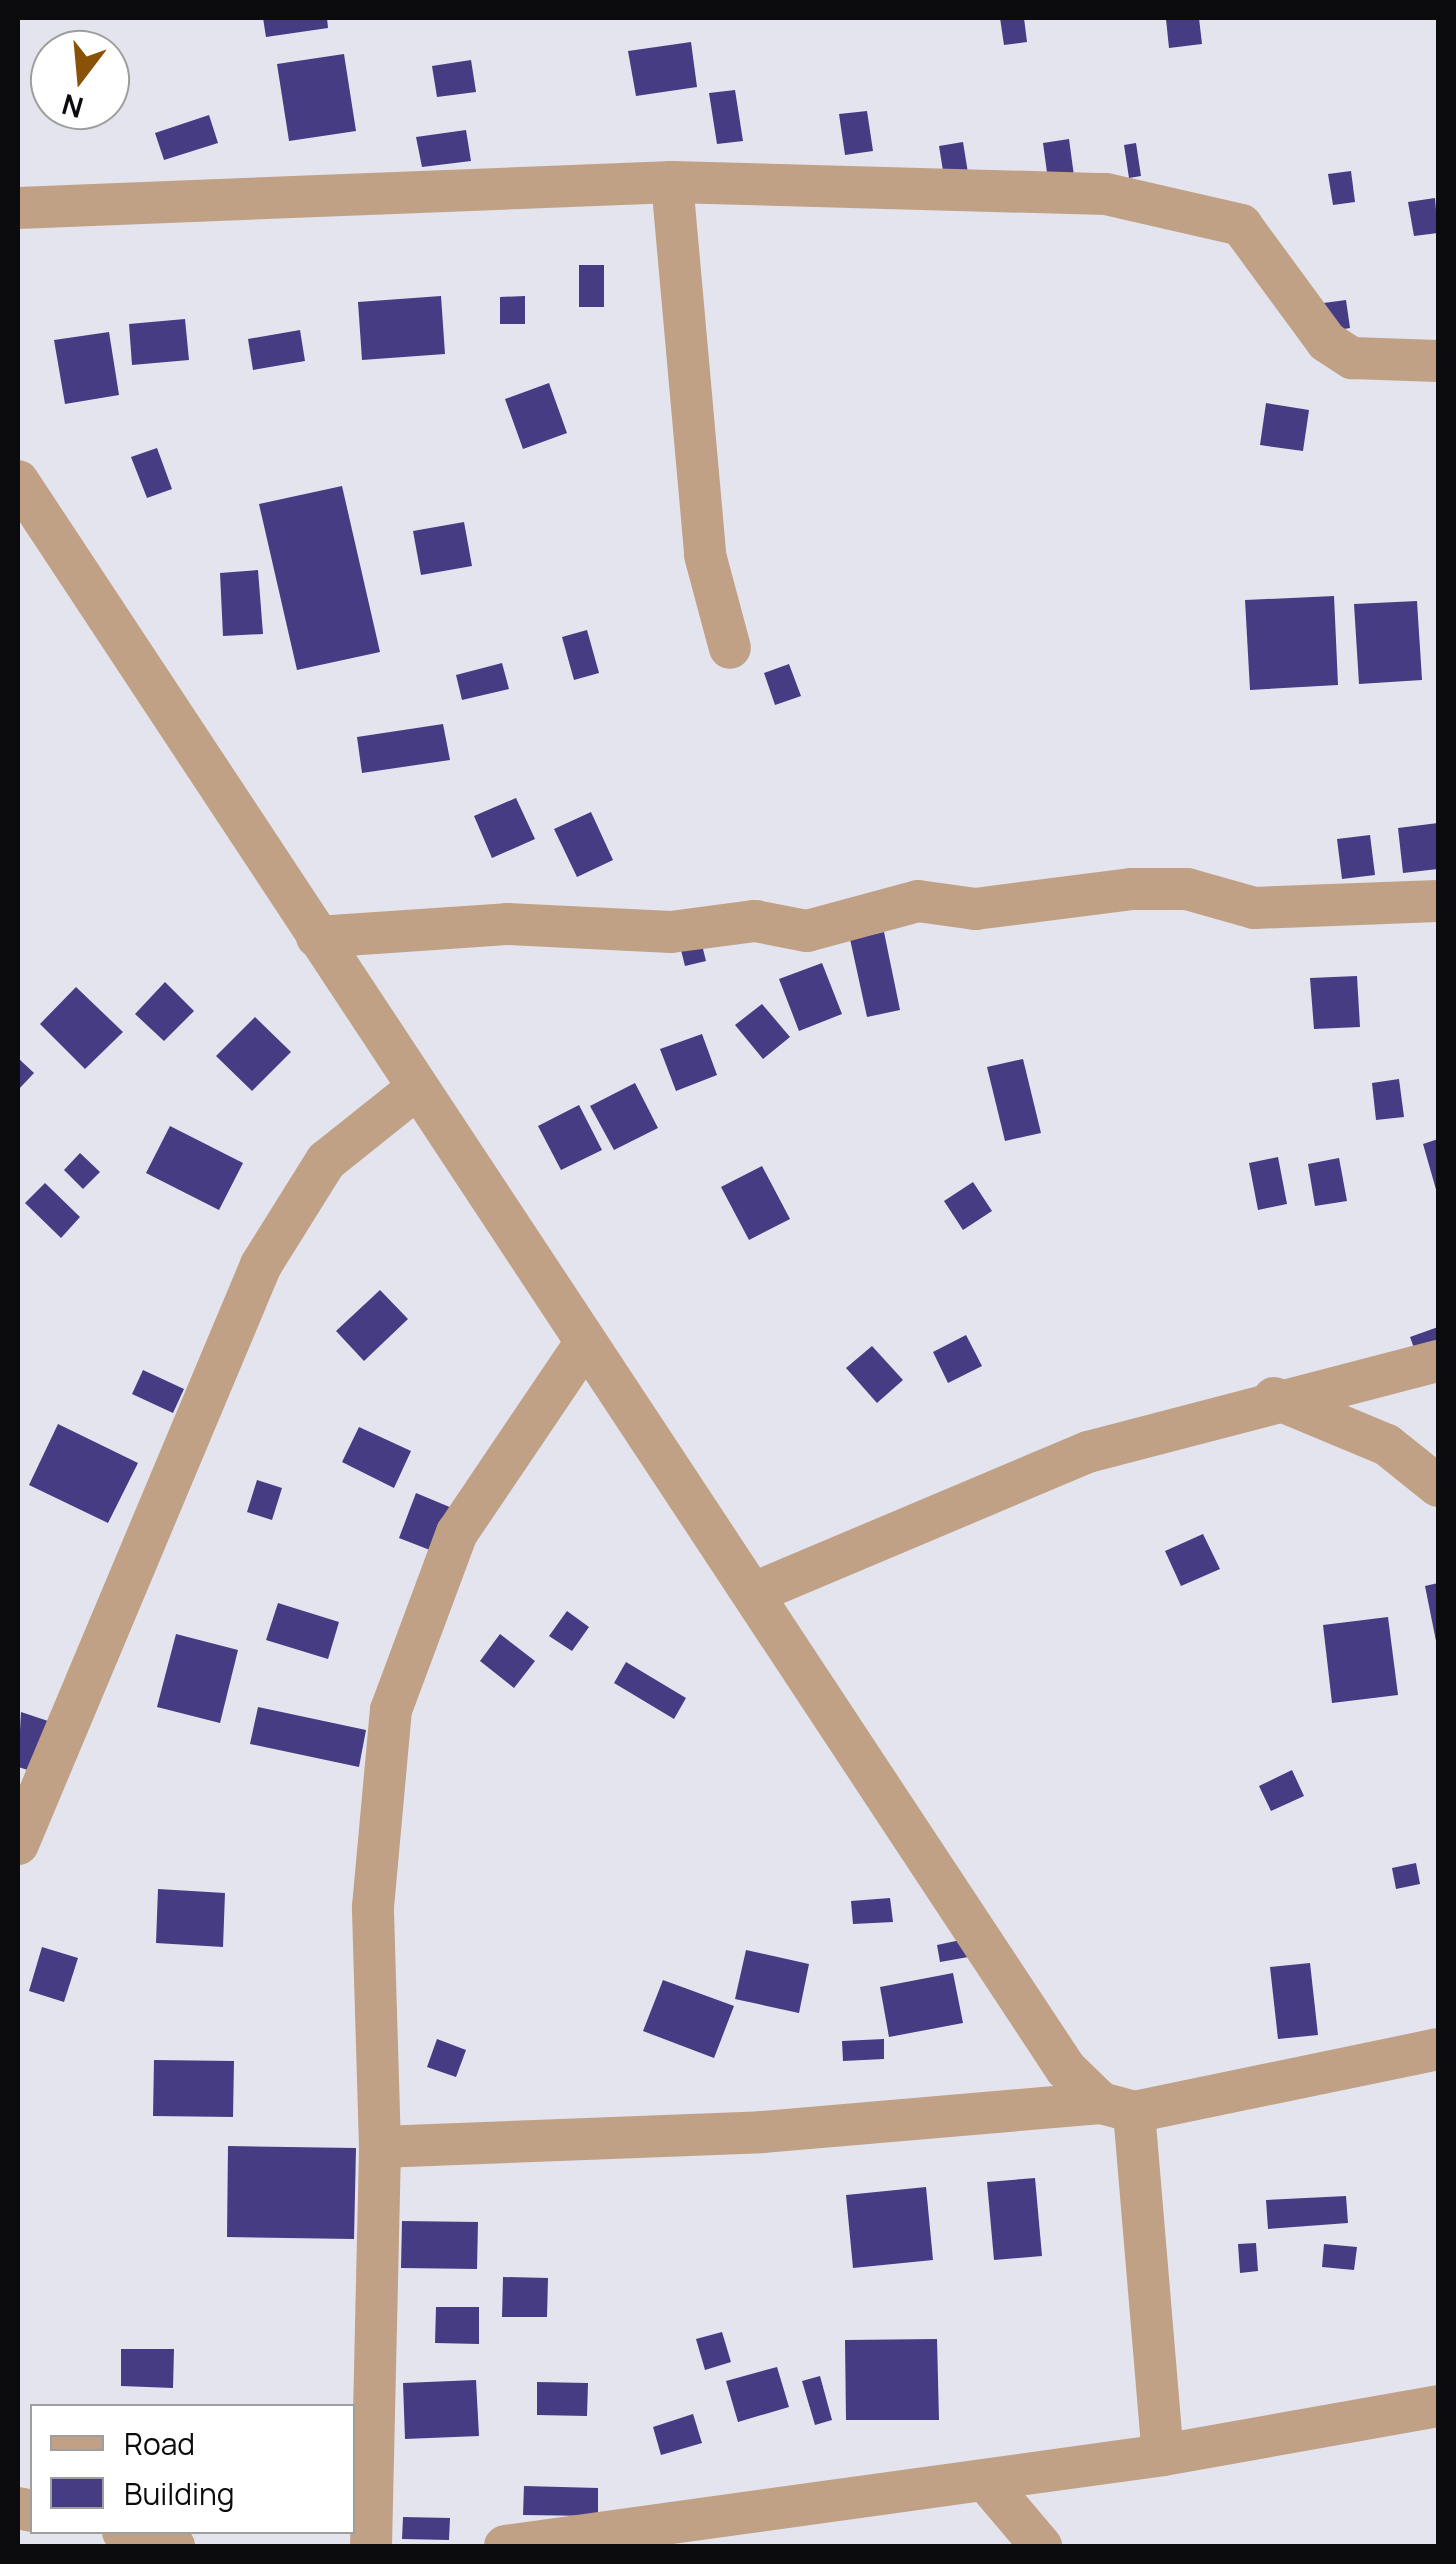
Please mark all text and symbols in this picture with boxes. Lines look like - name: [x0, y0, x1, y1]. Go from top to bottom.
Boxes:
- north arrow: [30, 30, 130, 130]
- text: N: [57, 86, 87, 128]
- legend: [30, 2404, 355, 2534]
- text: Road: [124, 2423, 195, 2464]
- text: Building: [124, 2473, 235, 2514]

